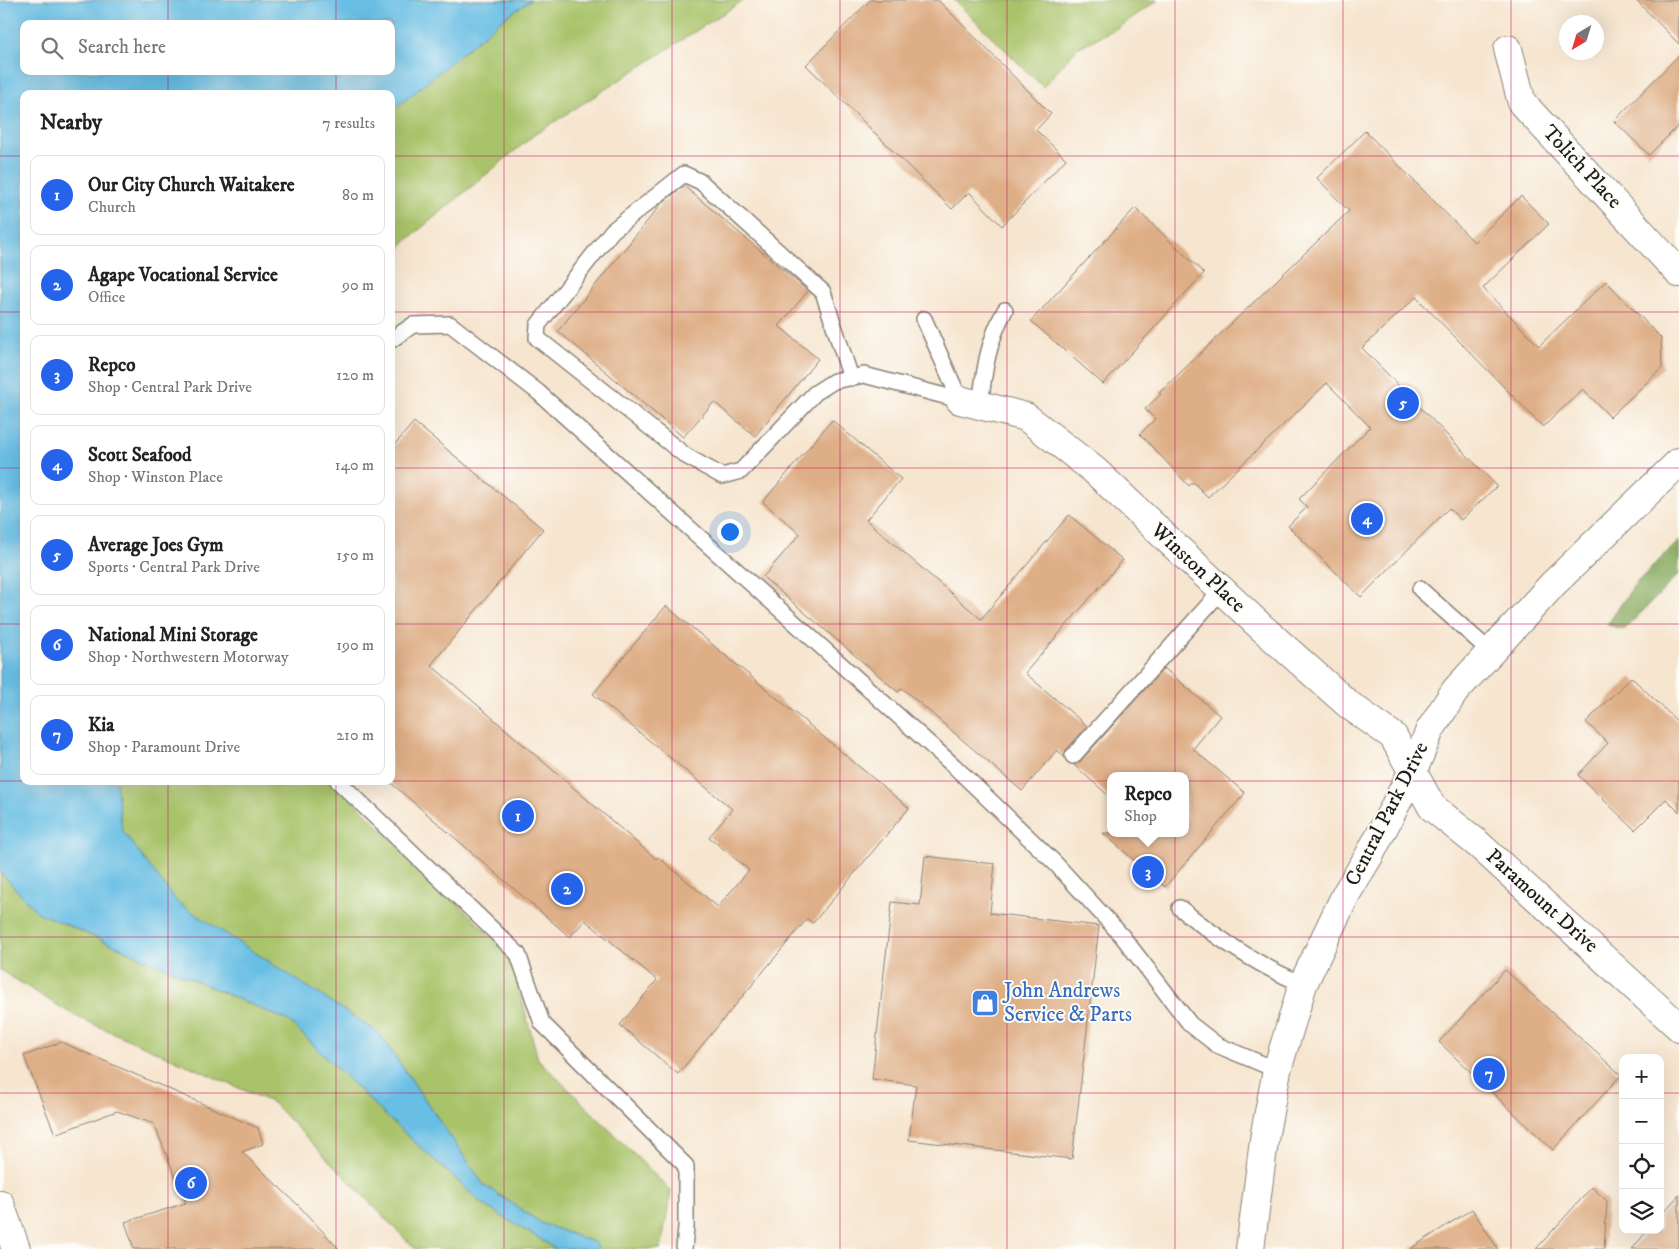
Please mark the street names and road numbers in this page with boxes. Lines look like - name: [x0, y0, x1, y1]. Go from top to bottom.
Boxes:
- street label: Tolich Place: [1537, 120, 1628, 215]
- street label: Winston Place: [1144, 517, 1251, 619]
- street label: Central Park Drive: [1339, 737, 1435, 890]
- street label: Paramount Drive: [1480, 844, 1604, 959]

